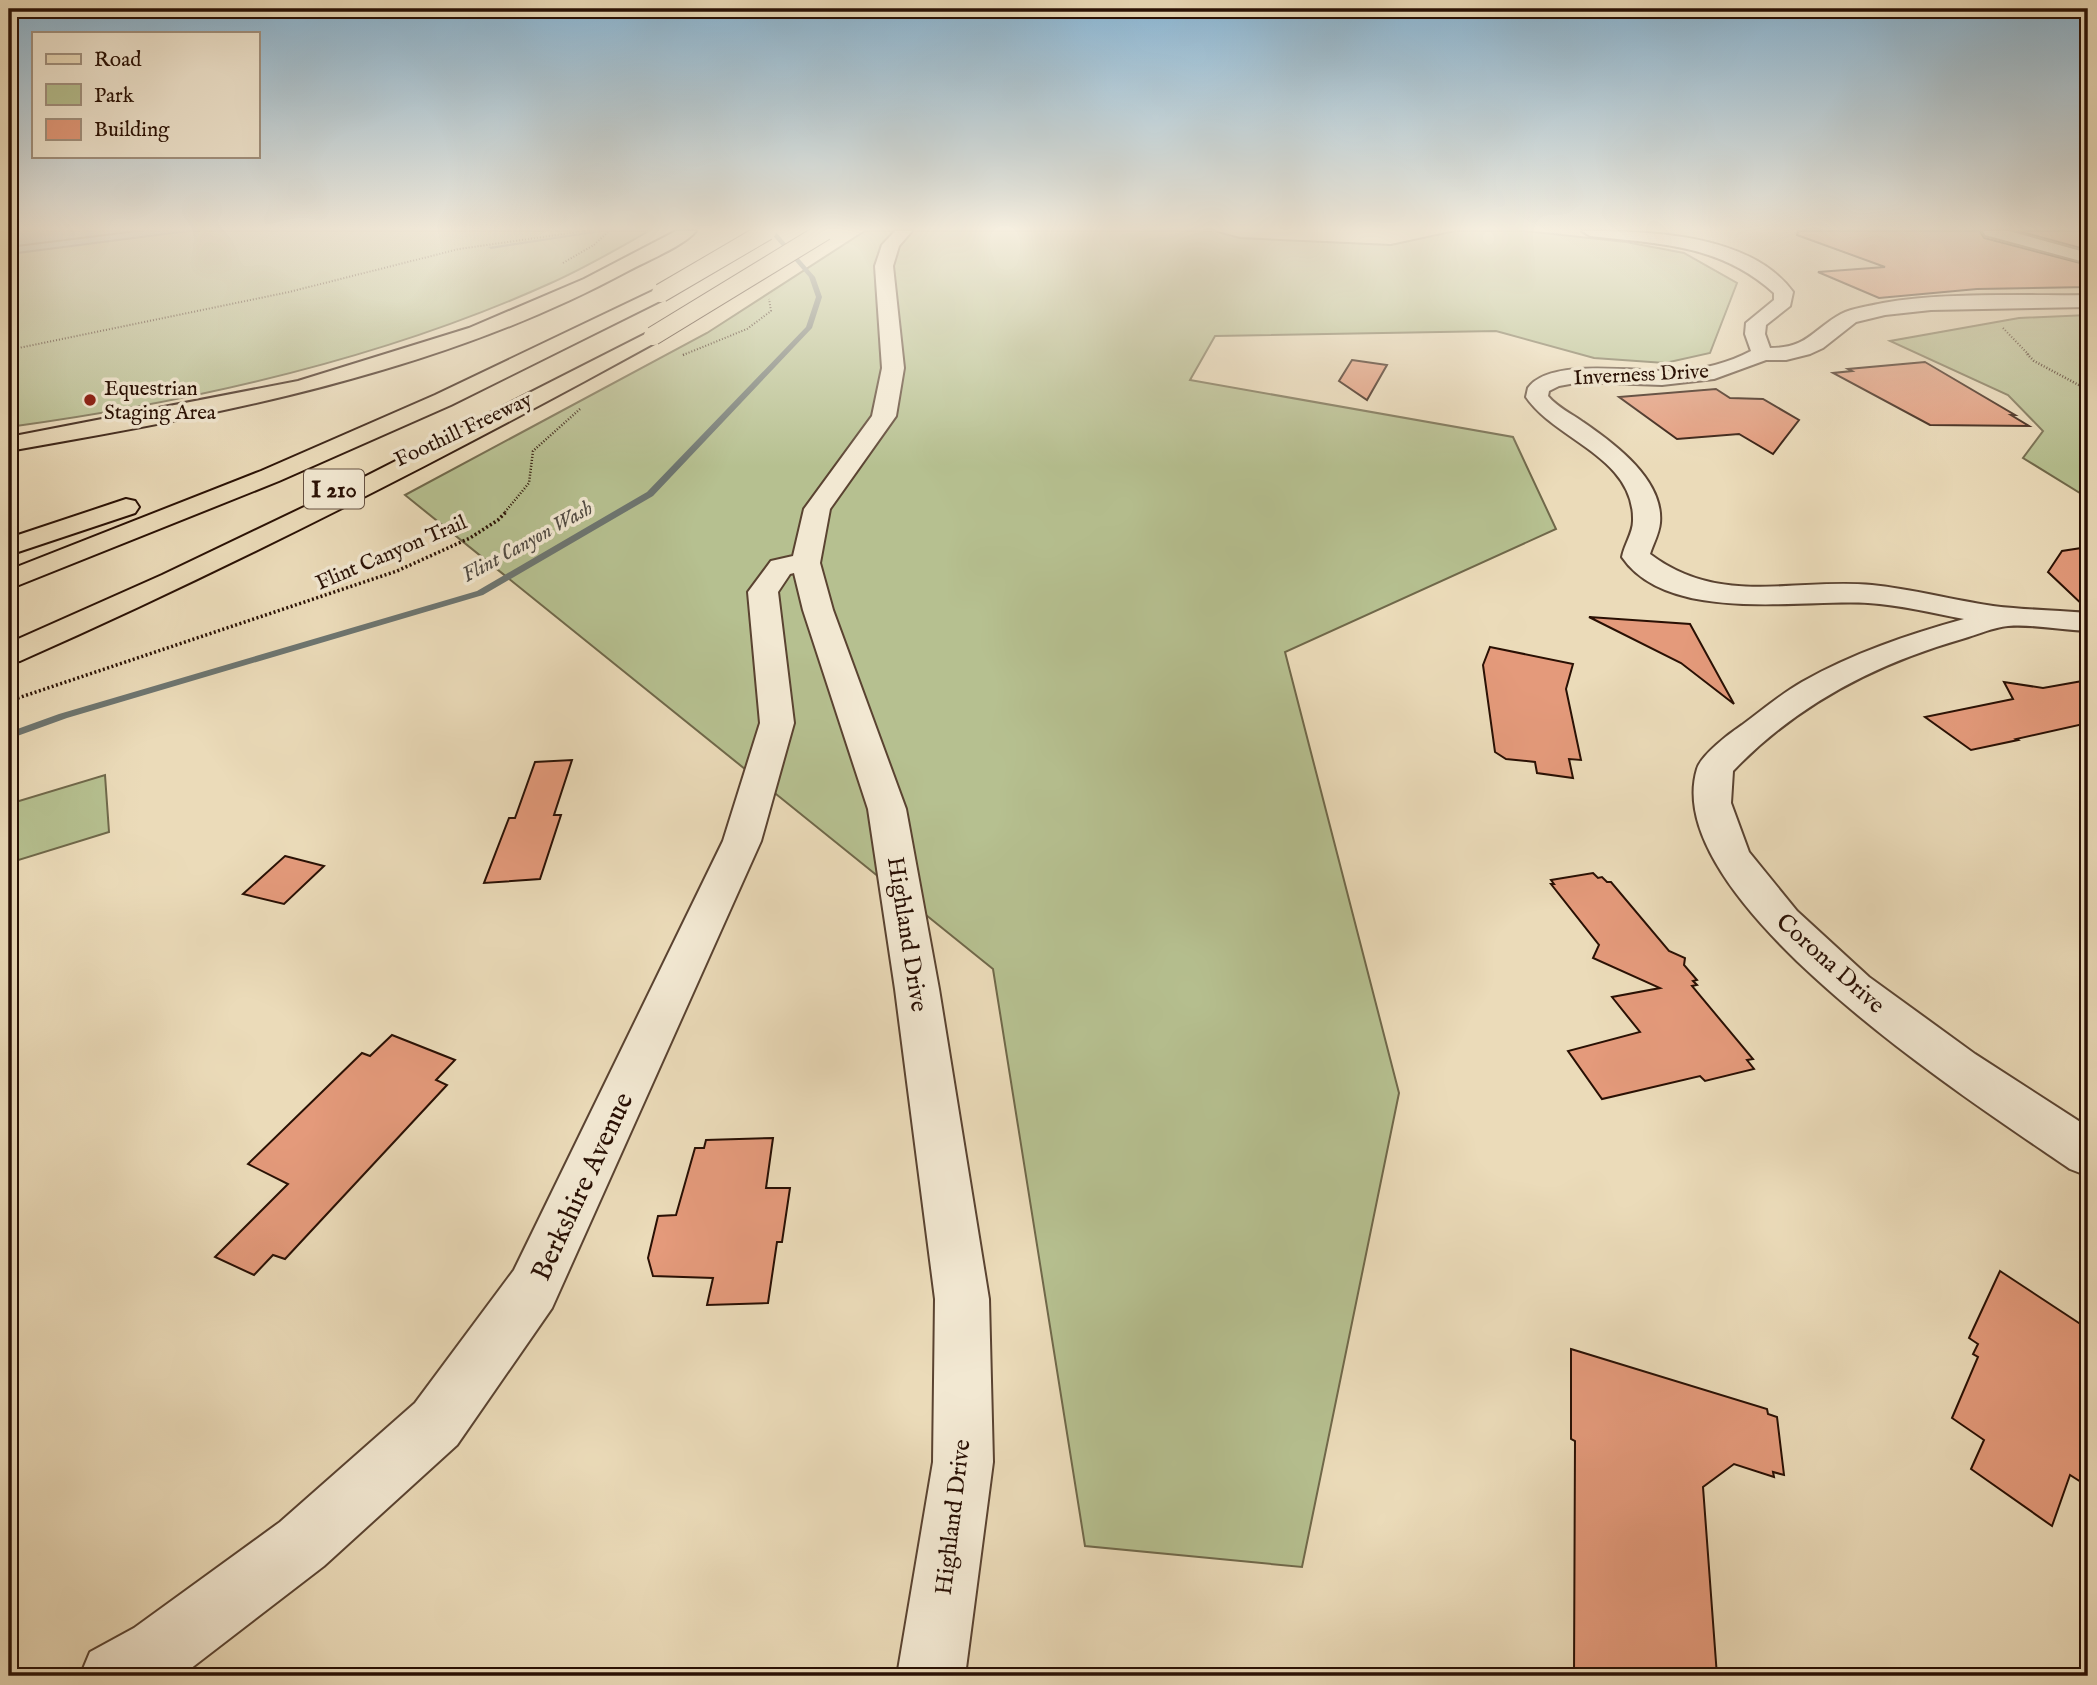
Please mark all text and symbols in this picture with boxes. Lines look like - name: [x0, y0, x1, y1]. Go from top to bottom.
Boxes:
- legend: [32, 32, 259, 158]
- text: Road: [94, 47, 142, 74]
- text: Park: [94, 83, 135, 110]
- text: Building: [94, 117, 170, 144]
- street label: Inverness Drive: [1573, 358, 1710, 393]
- place label: Equestrian Staging Area: [104, 376, 217, 427]
- street label: Foothill Freeway: [390, 386, 537, 474]
- marker: Equestrian Staging Area: [82, 392, 98, 408]
- road number: I 210: [304, 470, 364, 509]
- water label: Flint Canyon Wash: [458, 495, 598, 589]
- street label: Flint Canyon Trail: [312, 509, 471, 597]
- street label: Highland Drive: [879, 855, 934, 1014]
- street label: Corona Drive: [1769, 907, 1891, 1021]
- street label: Berkshire Avenue: [524, 1087, 642, 1287]
- street label: Highland Drive: [929, 1438, 978, 1597]

